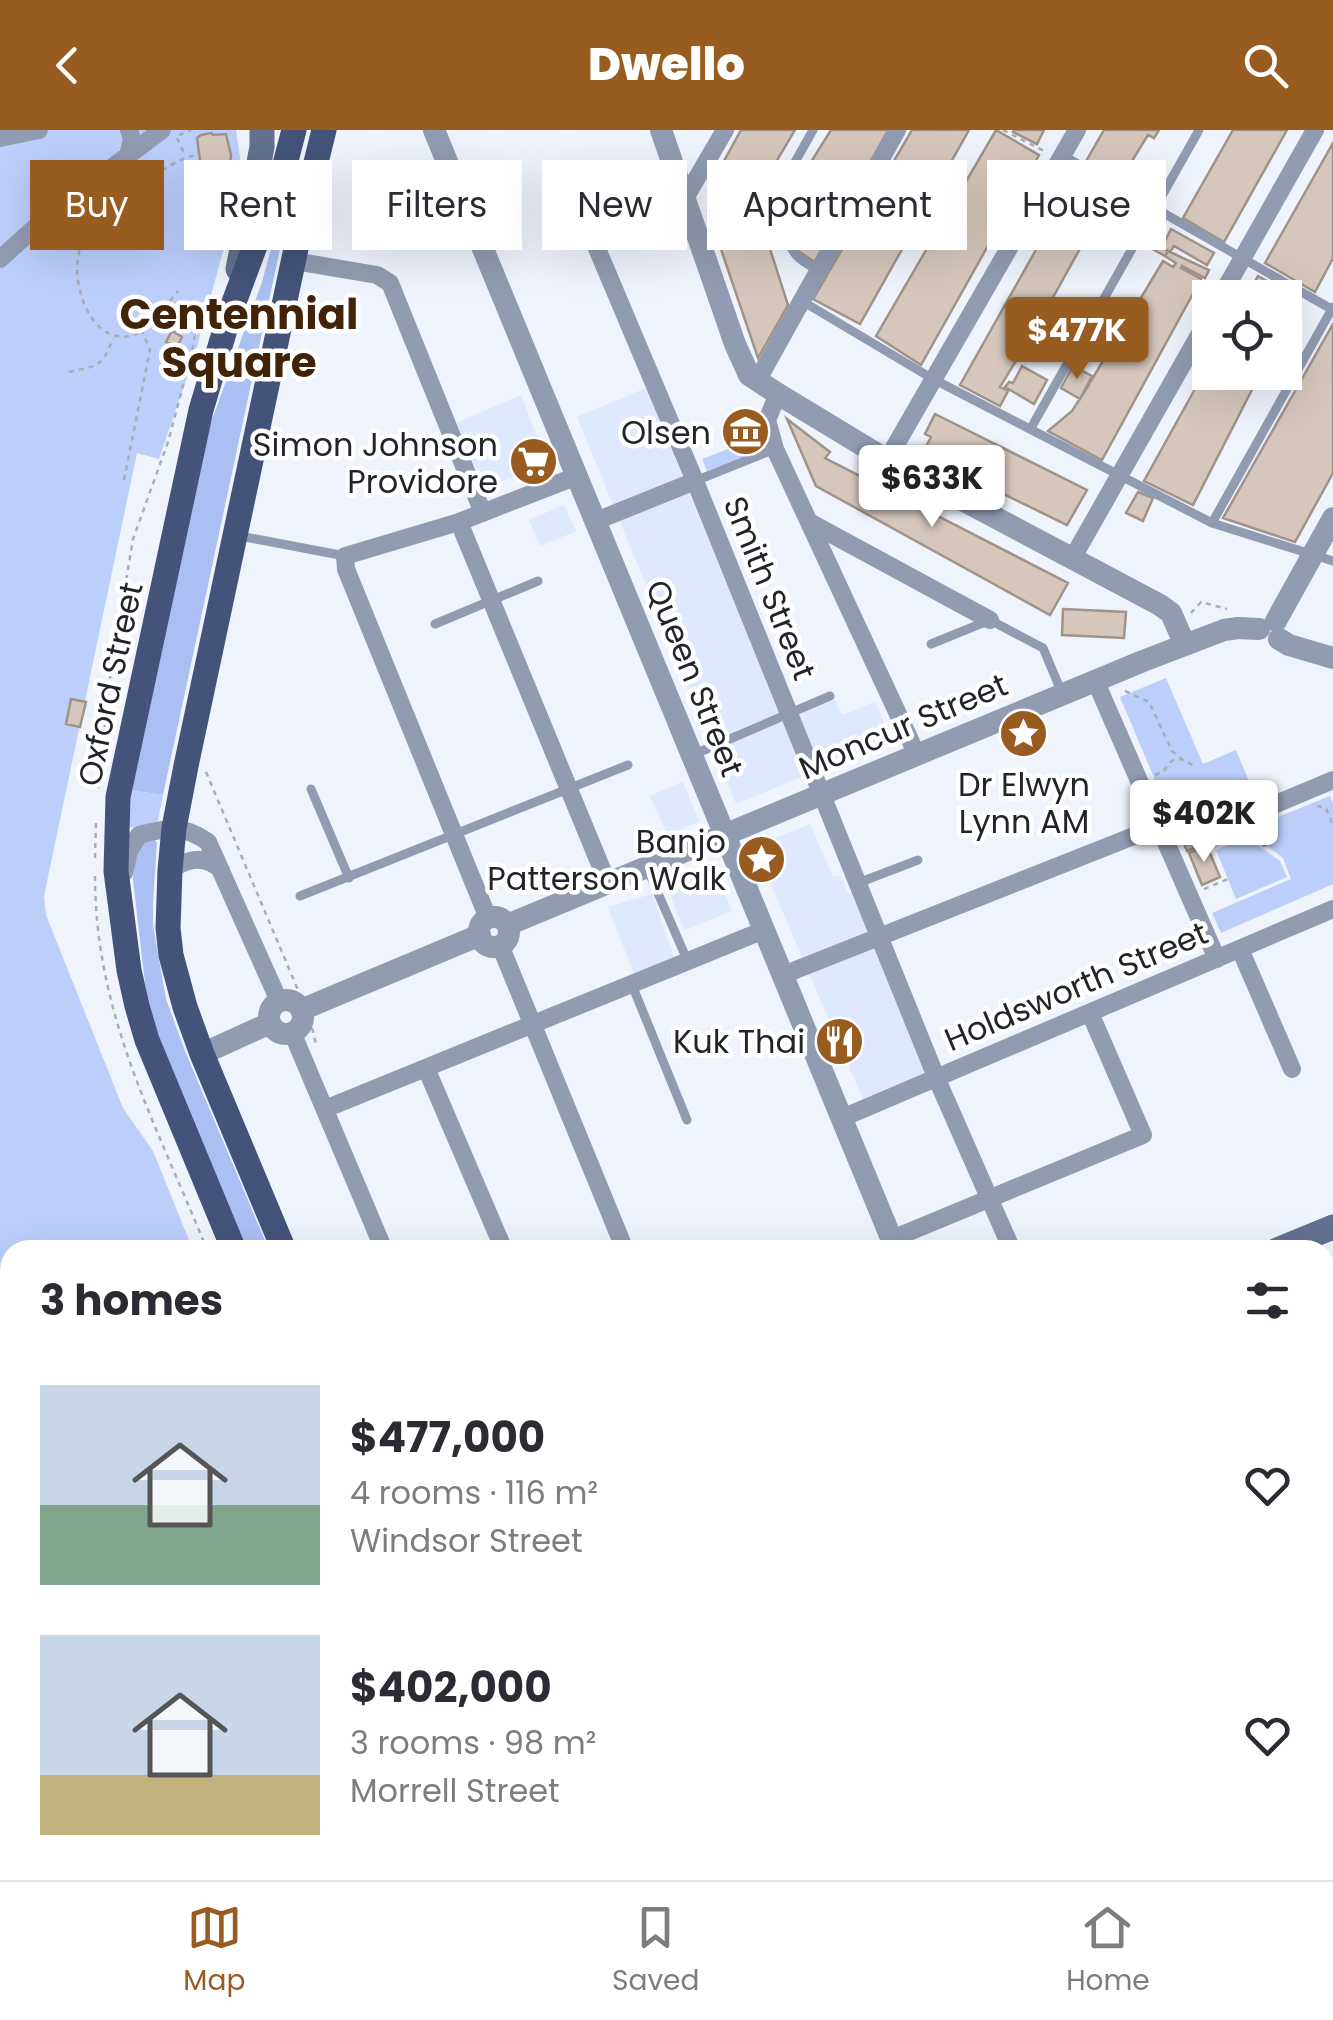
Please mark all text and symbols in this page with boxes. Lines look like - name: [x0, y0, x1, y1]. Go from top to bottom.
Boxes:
- text: Dwello: [588, 33, 745, 96]
- icon: back: [40, 38, 95, 93]
- icon: search: [1238, 38, 1293, 93]
- chip: Buy: [30, 160, 164, 250]
- chip: Rent: [184, 160, 332, 250]
- chip: Filters: [352, 160, 522, 250]
- chip: New: [542, 160, 687, 250]
- chip: Apartment: [707, 160, 967, 250]
- chip: House: [987, 160, 1166, 250]
- map controls: [1192, 280, 1302, 390]
- button: locate: [1192, 280, 1302, 390]
- district label: Centennial Square: [119, 285, 359, 392]
- pin: $477K: [1007, 297, 1147, 382]
- text: $477K: [1027, 307, 1127, 352]
- museum icon: Olsen: [720, 406, 772, 458]
- place label: Olsen: [621, 410, 711, 455]
- place label: Simon Johnson Providore: [253, 422, 498, 504]
- supermarket icon: Simon Johnson Providore: [507, 436, 559, 488]
- pin: $633K: [862, 445, 1002, 530]
- text: $633K: [881, 455, 983, 500]
- street label: Smith Street: [713, 490, 827, 686]
- street label: Queen Street: [635, 573, 755, 783]
- street label: Oxford Street: [66, 578, 154, 790]
- street label: Moncur Street: [792, 662, 1014, 790]
- place icon: Dr Elwyn Lynn AM: [998, 708, 1050, 760]
- place label: Dr Elwyn Lynn AM: [958, 762, 1090, 844]
- pin: $402K: [1134, 780, 1274, 865]
- text: $402K: [1152, 790, 1256, 835]
- place label: Banjo Patterson Walk: [487, 819, 727, 901]
- place icon: Banjo Patterson Walk: [735, 833, 787, 885]
- street label: Holdsworth Street: [937, 910, 1215, 1062]
- restaurant icon: Kuk Thai: [814, 1015, 866, 1067]
- place label: Kuk Thai: [673, 1019, 805, 1064]
- text: 3 homes: [40, 1271, 223, 1330]
- icon: filters: [1240, 1273, 1295, 1328]
- text: $477,000: [350, 1408, 545, 1467]
- icon: home: [120, 1425, 240, 1545]
- icon: heart: [1240, 1458, 1295, 1513]
- text: 4 rooms · 116 m²: [350, 1470, 598, 1515]
- text: Windsor Street: [350, 1518, 583, 1563]
- text: $402,000: [350, 1658, 552, 1717]
- icon: home: [120, 1675, 240, 1795]
- icon: heart: [1240, 1708, 1295, 1763]
- text: 3 rooms · 98 m²: [350, 1720, 596, 1765]
- text: Morrell Street: [350, 1768, 560, 1813]
- tab: Map: [183, 1900, 245, 2002]
- tab: Saved: [612, 1900, 699, 2002]
- tab: Home: [1066, 1900, 1150, 2002]

